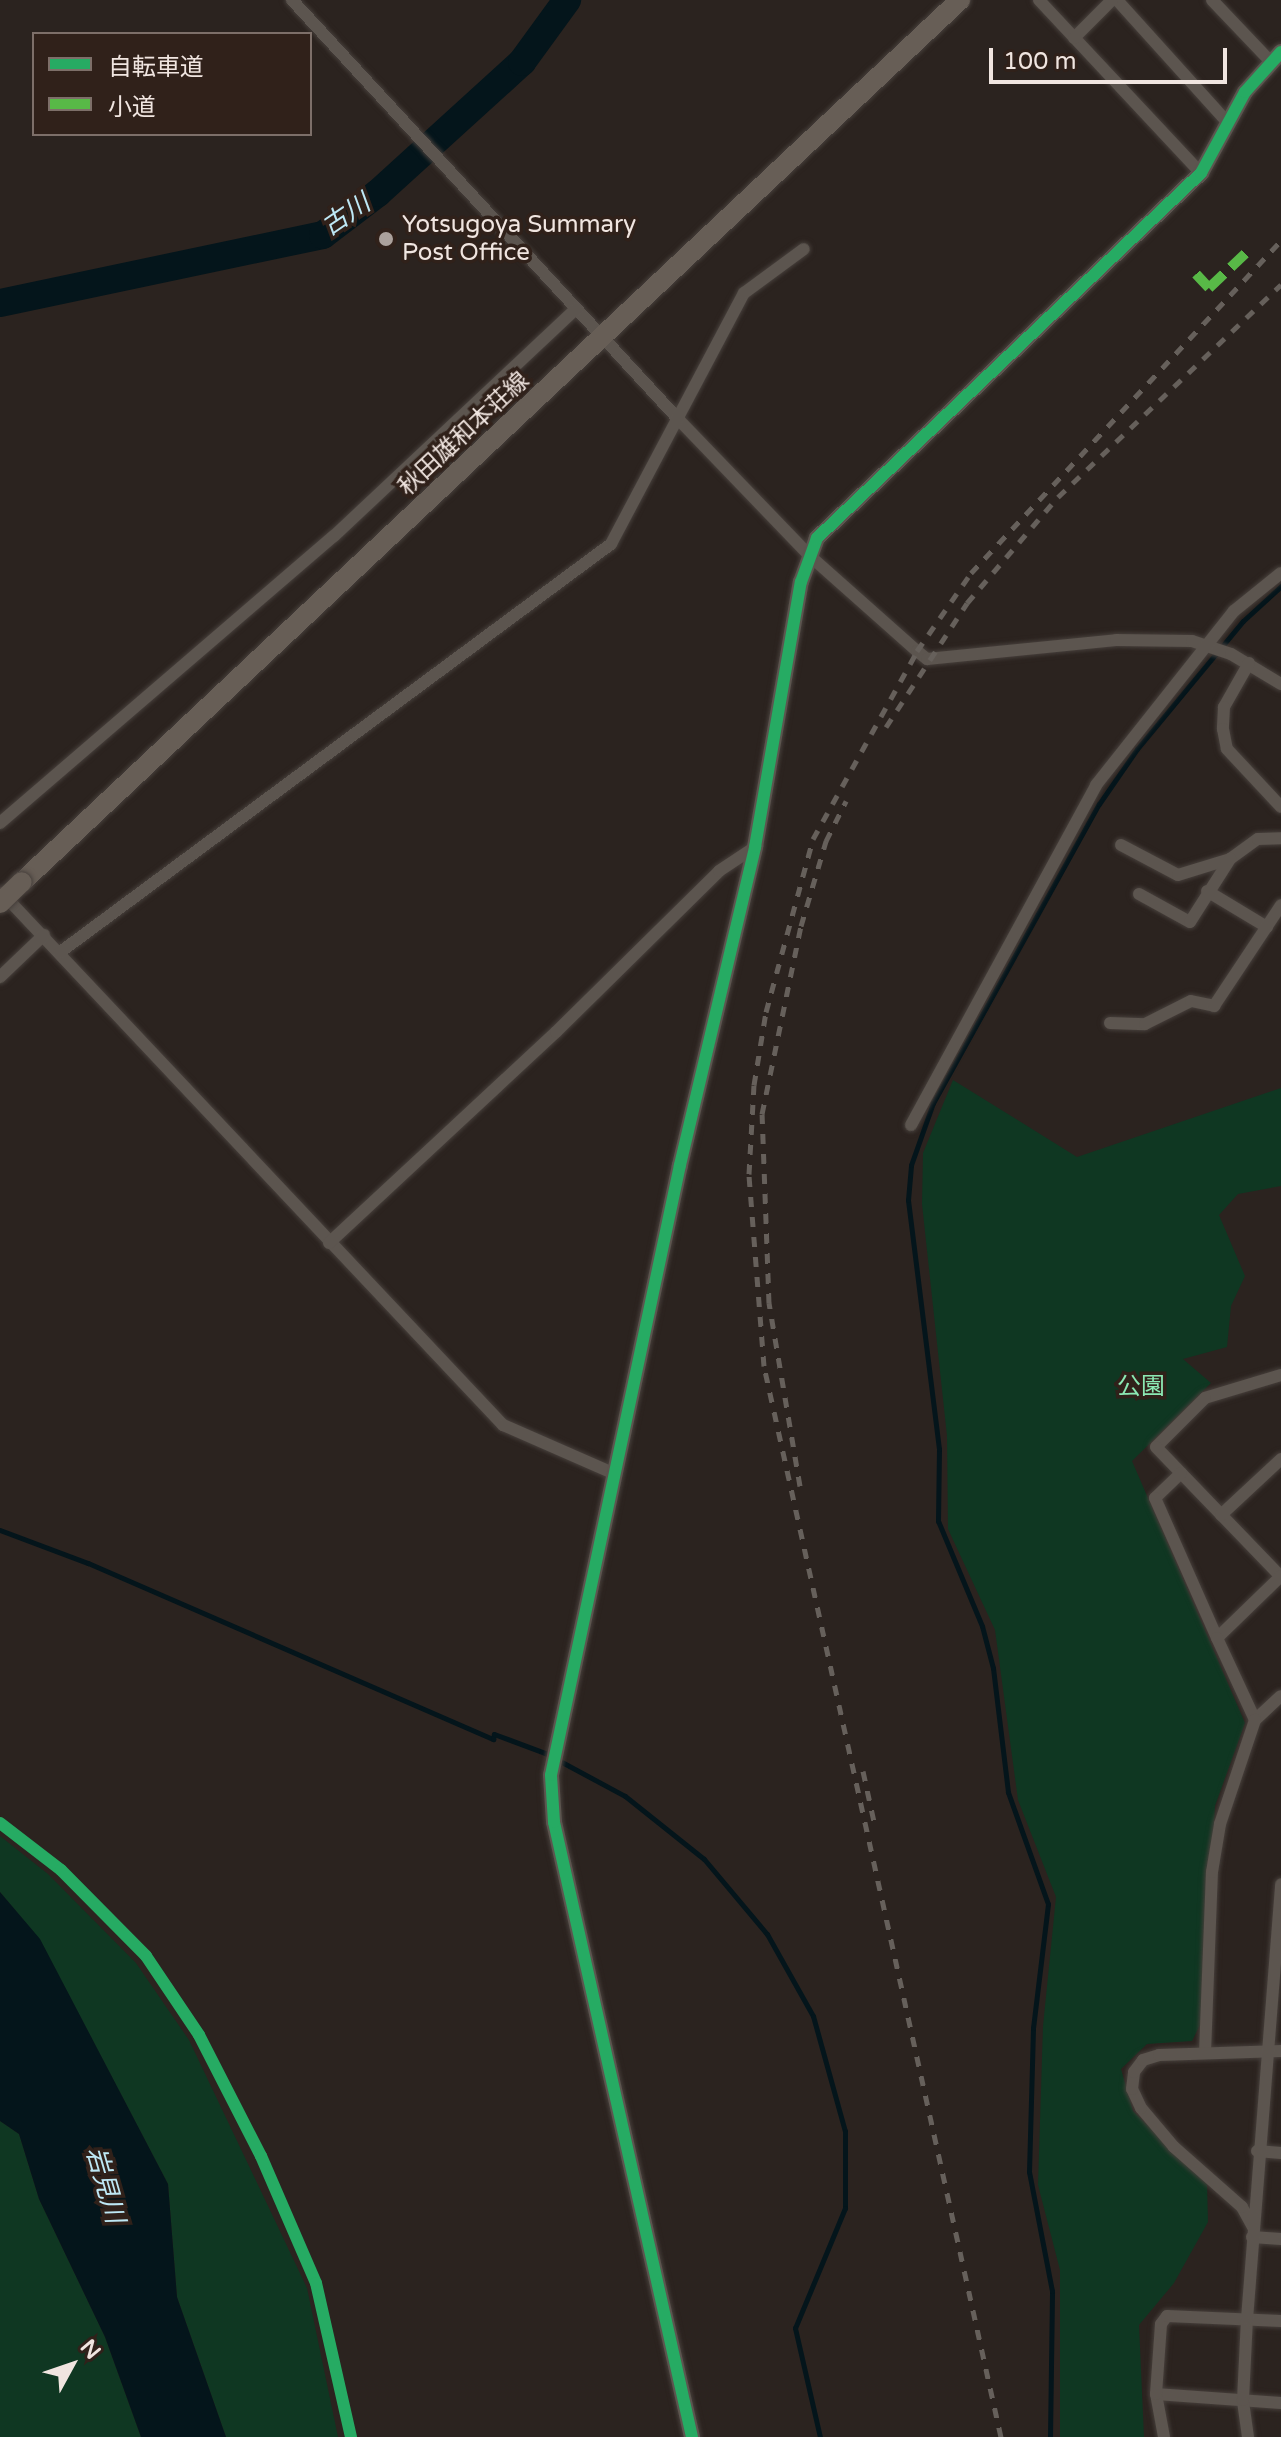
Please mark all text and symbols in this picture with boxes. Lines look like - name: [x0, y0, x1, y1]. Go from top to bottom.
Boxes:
- legend: [32, 32, 312, 136]
- scale bar: [993, 32, 1231, 82]
- text: 100 m: [1003, 47, 1077, 76]
- text: 自転車道: [108, 53, 204, 82]
- text: 小道: [108, 93, 156, 122]
- water label: 古川: [316, 188, 376, 242]
- place label: Yotsugoya Summary Post Office: [402, 211, 636, 267]
- marker: Yotsugoya Summary Post Office: [377, 230, 395, 248]
- street label: 秋田雄和本荘線: [393, 366, 535, 502]
- park label: 公園: [1117, 1373, 1165, 1401]
- water label: 岩見川: [79, 2143, 131, 2227]
- north arrow: [32, 2325, 112, 2405]
- text: N: [75, 2334, 106, 2365]

